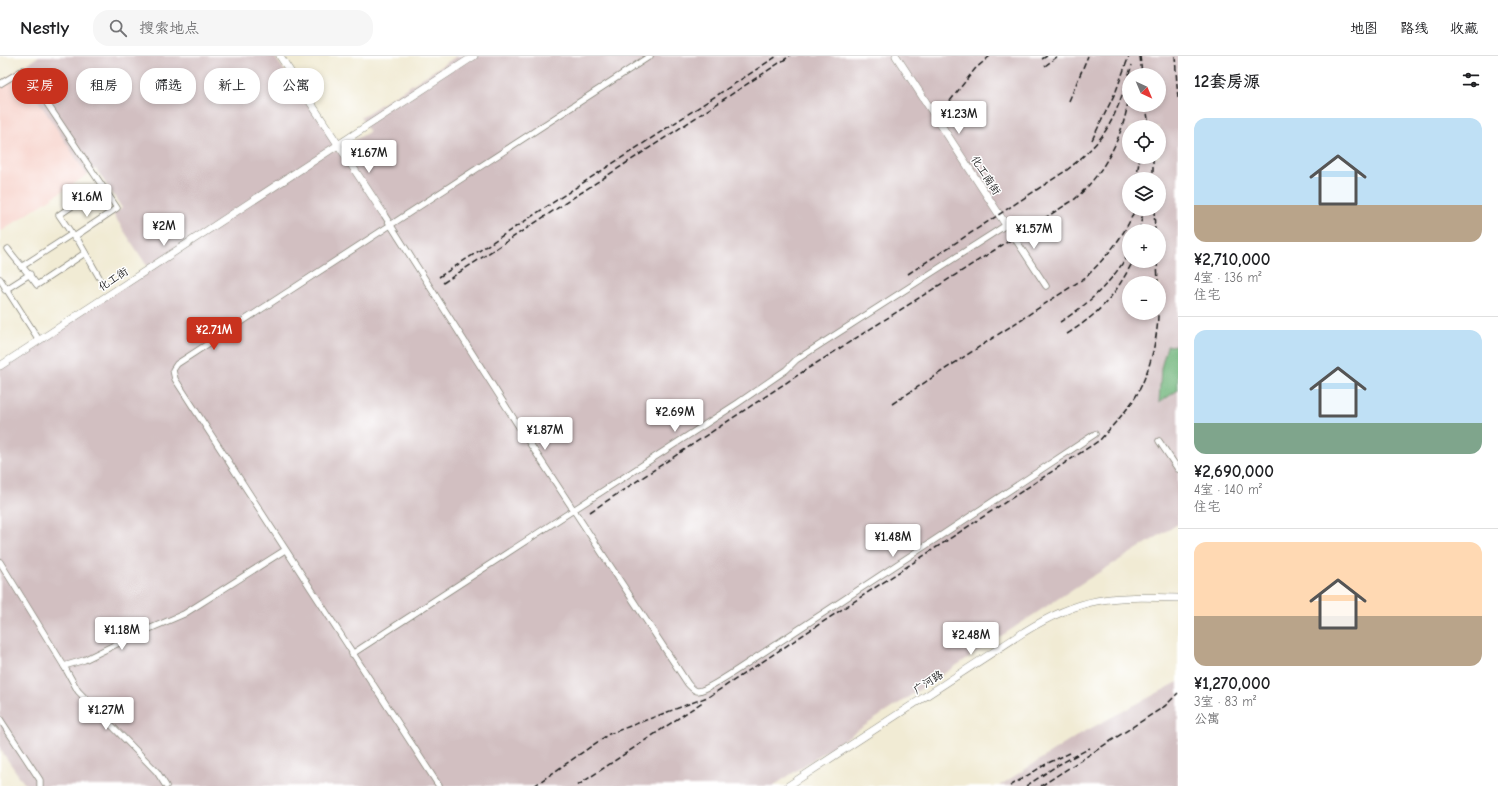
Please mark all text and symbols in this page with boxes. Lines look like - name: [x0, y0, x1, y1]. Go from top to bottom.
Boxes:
- search box: [93, 10, 373, 46]
- text: Nestly: [20, 17, 69, 39]
- icon: search: [107, 17, 129, 39]
- text: 搜索地点: [139, 19, 199, 37]
- text: 地图: [1350, 20, 1378, 37]
- text: 路线: [1400, 20, 1428, 37]
- text: 收藏: [1450, 20, 1478, 37]
- chip: 买房: [12, 68, 68, 104]
- chip: 租房: [76, 68, 132, 104]
- chip: 筛选: [140, 68, 196, 104]
- chip: 新上: [204, 68, 260, 104]
- chip: 公寓: [268, 68, 324, 104]
- north arrow: [1122, 68, 1166, 112]
- map controls: [1122, 68, 1166, 320]
- icon: filters: [1460, 69, 1482, 91]
- text: 12套房源: [1194, 72, 1260, 91]
- pin: ¥1.23M: [926, 101, 992, 135]
- text: ¥1.23M: [940, 106, 978, 121]
- button: locate: [1122, 120, 1166, 164]
- pin: ¥1.67M: [336, 140, 402, 174]
- icon: home: [1302, 144, 1374, 216]
- text: ¥1.67M: [351, 145, 388, 160]
- street label: 化工南街: [968, 153, 1004, 198]
- button: layers: [1122, 172, 1166, 216]
- pin: ¥1.6M: [59, 184, 115, 218]
- text: ¥1.6M: [71, 189, 103, 204]
- pin: ¥2M: [145, 213, 183, 247]
- pin: ¥1.57M: [1001, 216, 1067, 250]
- text: ¥2M: [152, 218, 176, 233]
- text: ¥1.57M: [1015, 221, 1053, 236]
- button: +: [1122, 224, 1166, 268]
- text: ¥2,710,000: [1194, 250, 1271, 269]
- street label: 化工街: [96, 264, 131, 294]
- text: 4室 · 136 m²: [1194, 270, 1261, 285]
- button: −: [1122, 276, 1166, 320]
- text: 住宅: [1194, 287, 1220, 302]
- pin: ¥2.71M: [181, 317, 247, 351]
- text: ¥2.71M: [196, 322, 232, 337]
- icon: home: [1302, 356, 1374, 428]
- pin: ¥2.69M: [642, 399, 708, 433]
- text: ¥2.69M: [655, 404, 695, 419]
- pin: ¥1.87M: [512, 417, 578, 451]
- text: ¥1.87M: [527, 422, 563, 437]
- text: ¥2,690,000: [1194, 462, 1274, 481]
- text: 4室 · 140 m²: [1194, 482, 1262, 497]
- text: 住宅: [1194, 499, 1220, 514]
- pin: ¥1.48M: [860, 524, 926, 558]
- text: ¥1.48M: [874, 529, 912, 544]
- icon: home: [1302, 568, 1374, 640]
- pin: ¥1.18M: [89, 617, 155, 651]
- text: ¥1.18M: [104, 622, 140, 637]
- pin: ¥2.48M: [938, 622, 1004, 656]
- text: ¥2.48M: [952, 627, 990, 642]
- street label: 广河路: [911, 668, 946, 697]
- text: ¥1,270,000: [1194, 674, 1270, 693]
- text: 3室 · 83 m²: [1194, 694, 1256, 709]
- pin: ¥1.27M: [73, 697, 139, 731]
- text: ¥1.27M: [88, 702, 124, 717]
- text: 公寓: [1194, 711, 1220, 726]

